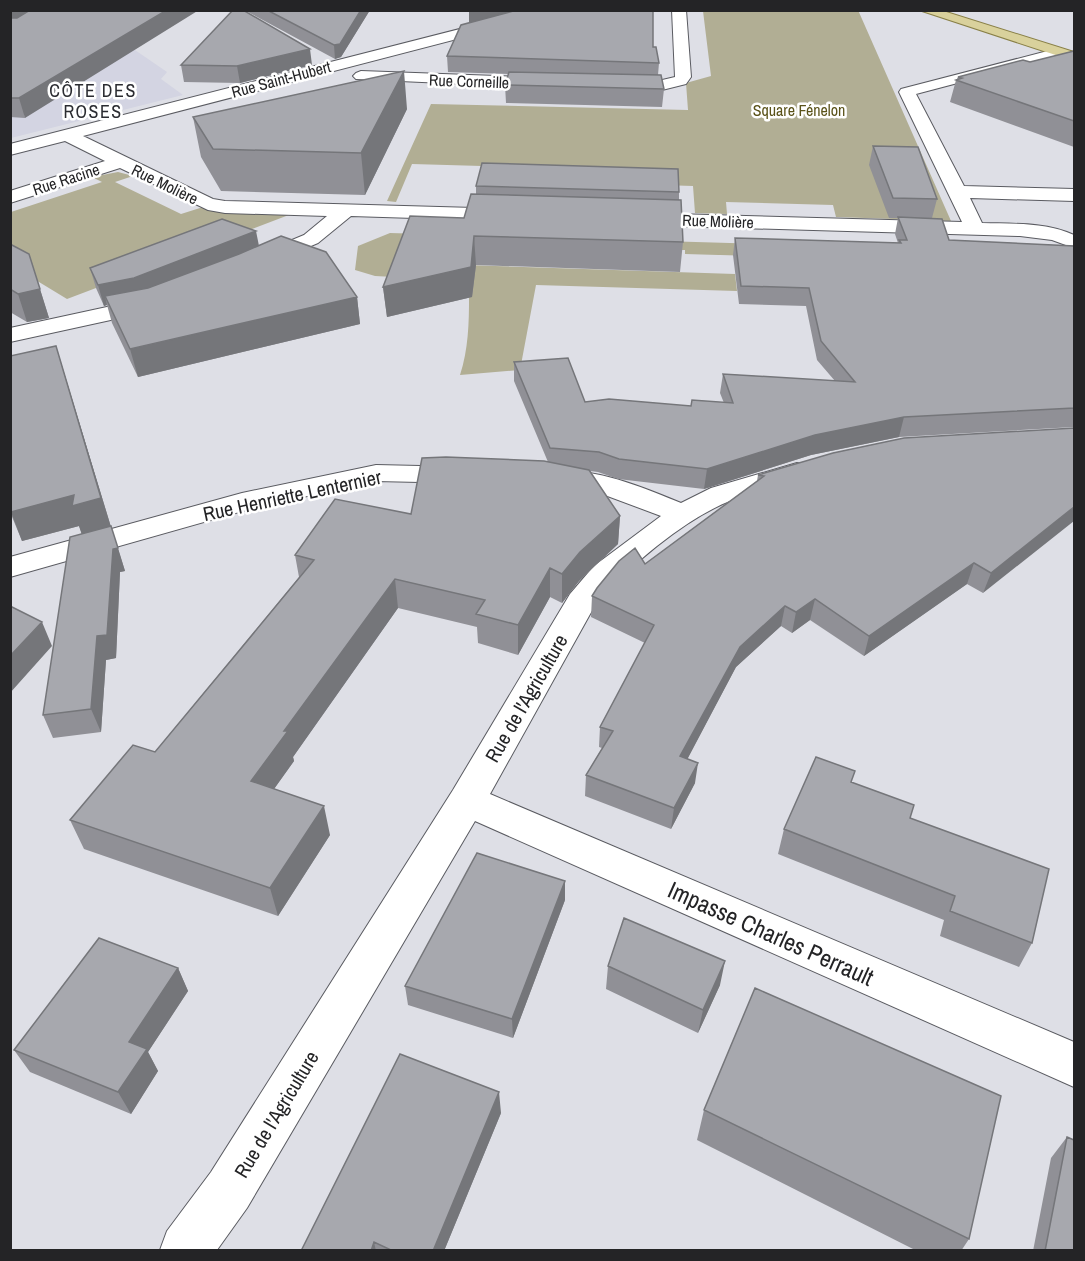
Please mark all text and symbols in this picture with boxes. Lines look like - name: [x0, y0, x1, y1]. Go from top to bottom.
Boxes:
- street label: Rue Saint-Hubert: [229, 55, 333, 103]
- street label: Rue Corneille: [429, 69, 509, 93]
- district label: CÔTE DES ROSES: [49, 78, 137, 124]
- park label: Square Fénelon: [753, 99, 845, 121]
- street label: Rue Racine: [30, 158, 102, 200]
- street label: Rue Molière: [128, 158, 202, 210]
- street label: Rue Molière: [682, 209, 754, 233]
- street label: Rue Henriette Lenternier: [200, 463, 384, 527]
- street label: Rue de l'Agriculture: [478, 629, 574, 767]
- street label: Impasse Charles Perrault: [663, 873, 879, 993]
- street label: Rue de l'Agriculture: [227, 1046, 325, 1182]

